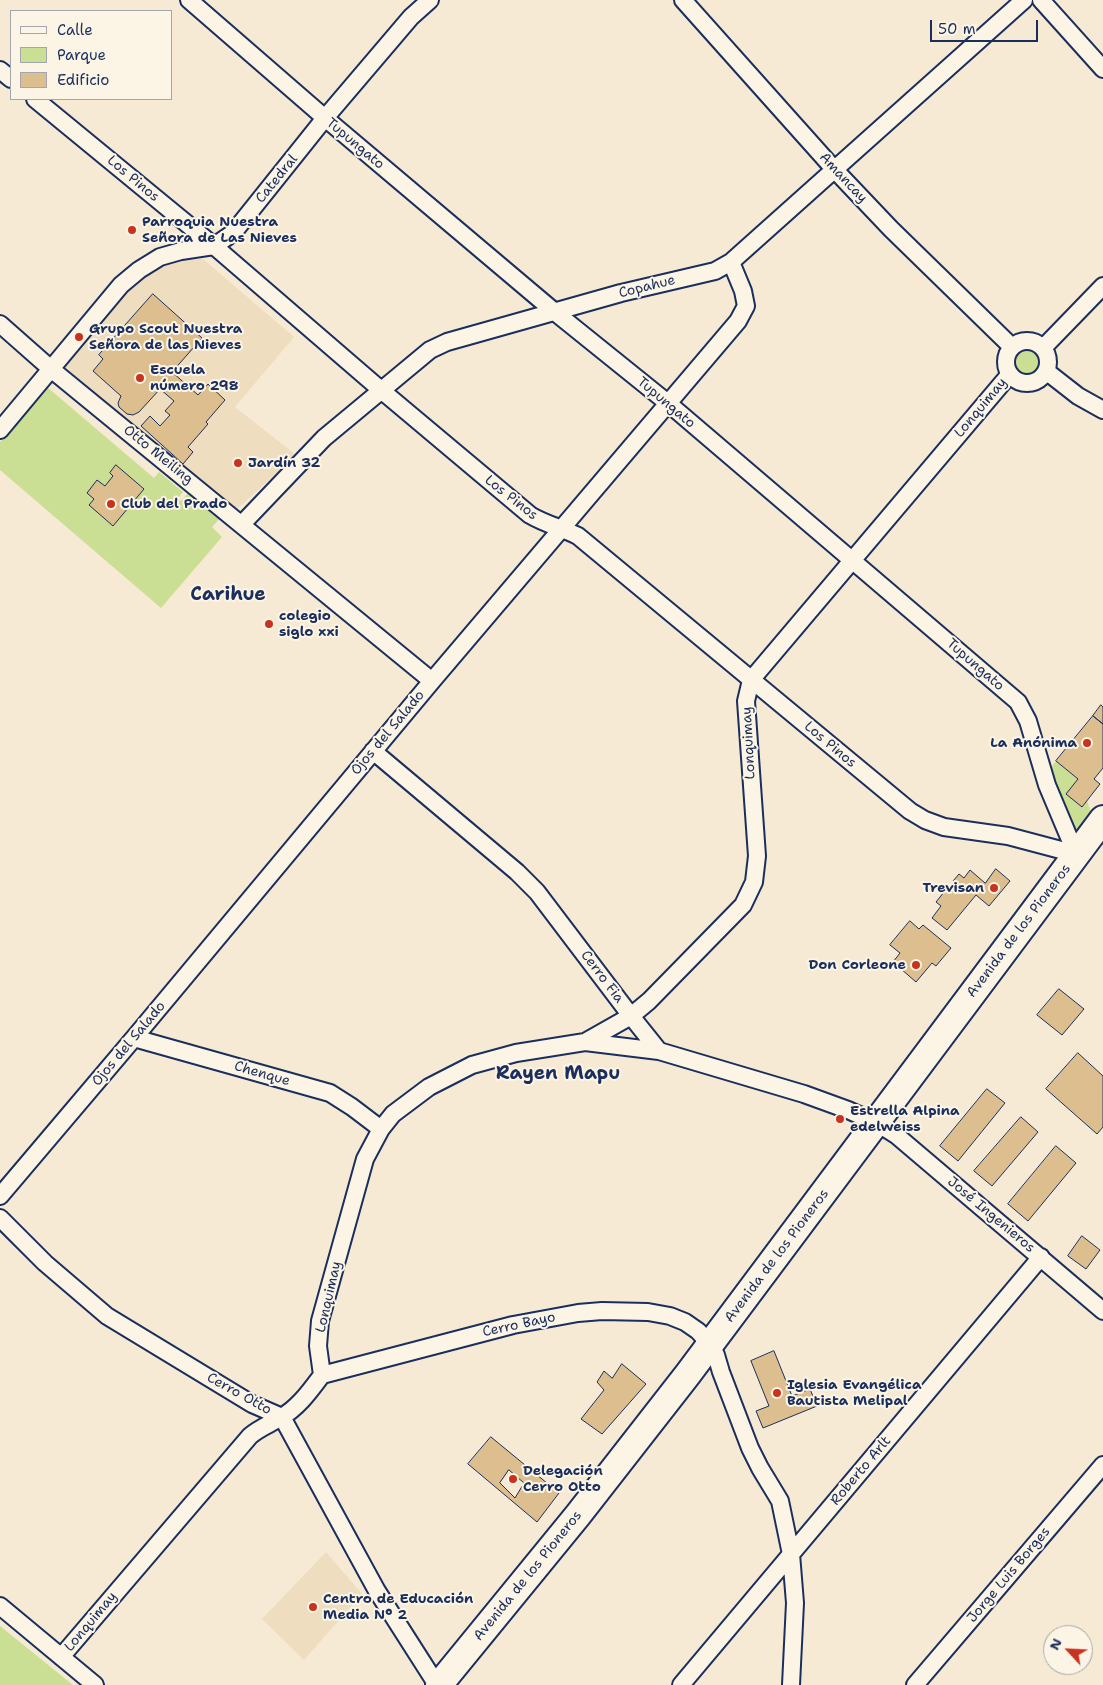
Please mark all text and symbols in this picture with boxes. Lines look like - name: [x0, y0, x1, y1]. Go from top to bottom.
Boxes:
- legend: [10, 10, 172, 100]
- scale bar: [933, 10, 1040, 42]
- text: 50 m: [938, 19, 976, 39]
- text: Calle: [57, 20, 93, 40]
- text: Parque: [57, 45, 106, 65]
- text: Edificio: [57, 70, 109, 90]
- street label: Tupungato: [323, 115, 387, 173]
- street label: Amancay: [815, 149, 871, 207]
- street label: Catedral: [252, 151, 302, 207]
- street label: Los Pinos: [104, 152, 162, 206]
- place label: Parroquia Nuestra Señora de Las Nieves: [142, 214, 297, 246]
- marker: Parroquia Nuestra Señora de Las Nieves: [126, 224, 138, 236]
- street label: Copahue: [617, 272, 677, 302]
- place label: Grupo Scout Nuestra Señora de las Nieves: [89, 321, 242, 354]
- marker: Grupo Scout Nuestra Señora de las Nieves: [73, 331, 85, 343]
- place label: Escuela número 298: [150, 362, 238, 394]
- marker: Escuela número 298: [134, 372, 146, 384]
- street label: Tupungato: [634, 374, 698, 432]
- street label: Lonquimay: [951, 375, 1011, 441]
- street label: Otto Meiling: [120, 422, 196, 488]
- place label: Jardín 32: [248, 455, 320, 471]
- marker: Jardín 32: [232, 457, 244, 469]
- street label: Los Pinos: [481, 472, 541, 524]
- place label: Club del Prado: [121, 496, 227, 512]
- marker: Club del Prado: [105, 498, 117, 510]
- district label: Carihue: [190, 584, 266, 606]
- place label: colegio siglo xxi: [279, 608, 339, 640]
- marker: colegio siglo xxi: [263, 618, 275, 630]
- street label: Tupungato: [943, 635, 1007, 695]
- street label: Ojos del Salado: [348, 687, 428, 779]
- street label: Lonquimay: [739, 706, 759, 780]
- street label: Los Pinos: [801, 718, 859, 772]
- place label: La Anónima: [990, 735, 1077, 751]
- marker: La Anónima: [1081, 737, 1093, 749]
- street label: Avenida de los Pioneros: [963, 861, 1075, 1001]
- place label: Trevisan: [922, 880, 984, 896]
- marker: Trevisan: [988, 882, 1000, 894]
- street label: Cerro Fia: [577, 947, 627, 1007]
- place label: Don Corleone: [808, 957, 906, 973]
- marker: Don Corleone: [910, 959, 922, 971]
- street label: Ojos del Salado: [89, 998, 169, 1090]
- street label: Chenque: [232, 1058, 292, 1090]
- district label: Rayen Mapu: [496, 1063, 620, 1085]
- place label: Estrella Alpina edelweiss: [850, 1103, 960, 1136]
- marker: Estrella Alpina edelweiss: [834, 1113, 846, 1125]
- street label: José Ingenieros: [944, 1174, 1038, 1256]
- street label: Avenida de los Pioneros: [721, 1186, 833, 1326]
- street label: Lonquimay: [313, 1260, 345, 1334]
- street label: Cerro Bayo: [481, 1309, 557, 1341]
- street label: Cerro Otto: [204, 1369, 274, 1419]
- place label: Iglesia Evangélica Bautista Melipal: [787, 1377, 922, 1410]
- marker: Iglesia Evangélica Bautista Melipal: [771, 1387, 783, 1399]
- street label: Roberto Arlt: [827, 1433, 895, 1509]
- place label: Delegación Cerro Otto: [523, 1463, 603, 1495]
- marker: Delegación Cerro Otto: [507, 1473, 519, 1485]
- street label: Avenida de los Pioneros: [470, 1508, 586, 1644]
- street label: Jorge Luis Borges: [964, 1524, 1054, 1626]
- street label: Lonquimay: [61, 1589, 121, 1655]
- place label: Centro de Educación Media Nº 2: [323, 1591, 473, 1624]
- marker: Centro de Educación Media Nº 2: [307, 1601, 319, 1613]
- north arrow: [1043, 1625, 1093, 1675]
- text: N: [1045, 1635, 1066, 1653]

